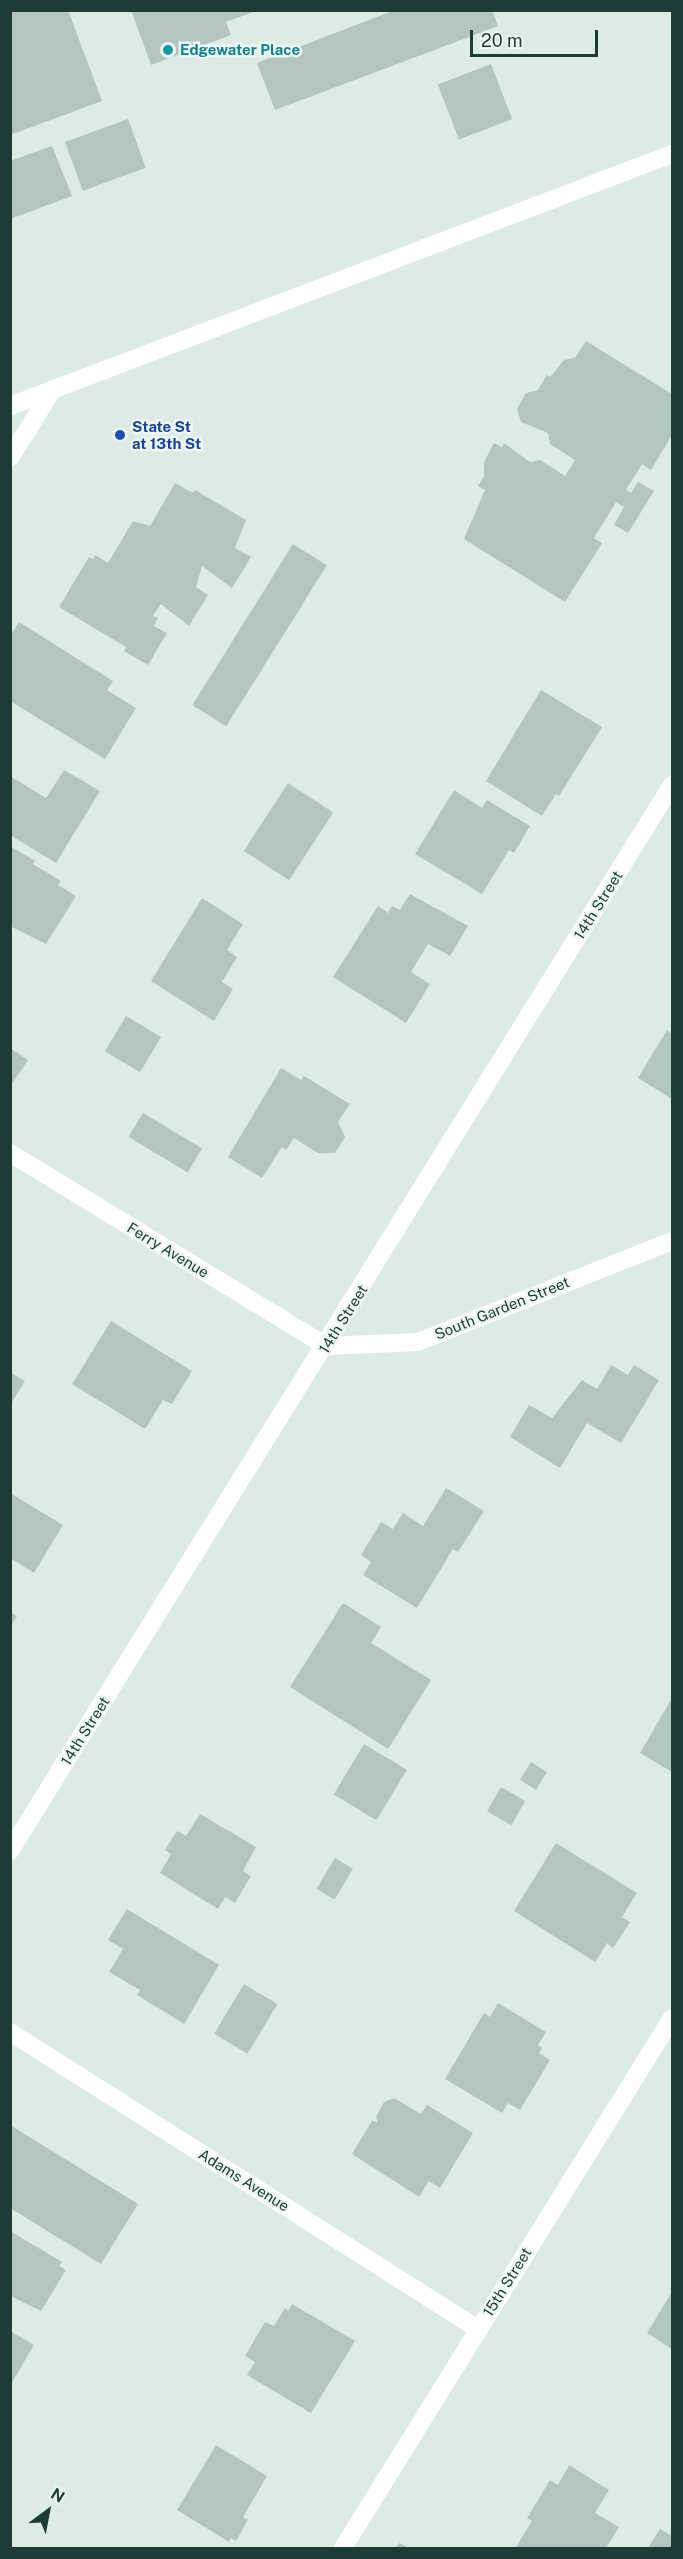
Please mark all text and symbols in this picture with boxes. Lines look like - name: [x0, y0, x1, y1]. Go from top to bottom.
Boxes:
- scale bar: [473, 18, 600, 56]
- text: 20 m: [481, 30, 523, 51]
- place label: Edgewater Place: [180, 41, 300, 59]
- marker: Edgewater Place: [161, 43, 175, 57]
- place label: State St at 13th St: [132, 417, 201, 452]
- marker: State St at 13th St: [113, 428, 127, 442]
- street label: 14th Street: [570, 867, 626, 943]
- street label: Ferry Avenue: [124, 1219, 212, 1281]
- street label: South Garden Street: [432, 1273, 572, 1343]
- street label: 14th Street: [315, 1281, 371, 1357]
- street label: 14th Street: [57, 1693, 113, 1769]
- street label: Adams Avenue: [195, 2145, 293, 2215]
- street label: 15th Street: [479, 2244, 535, 2320]
- north arrow: [18, 2481, 78, 2541]
- text: N: [47, 2484, 68, 2507]

